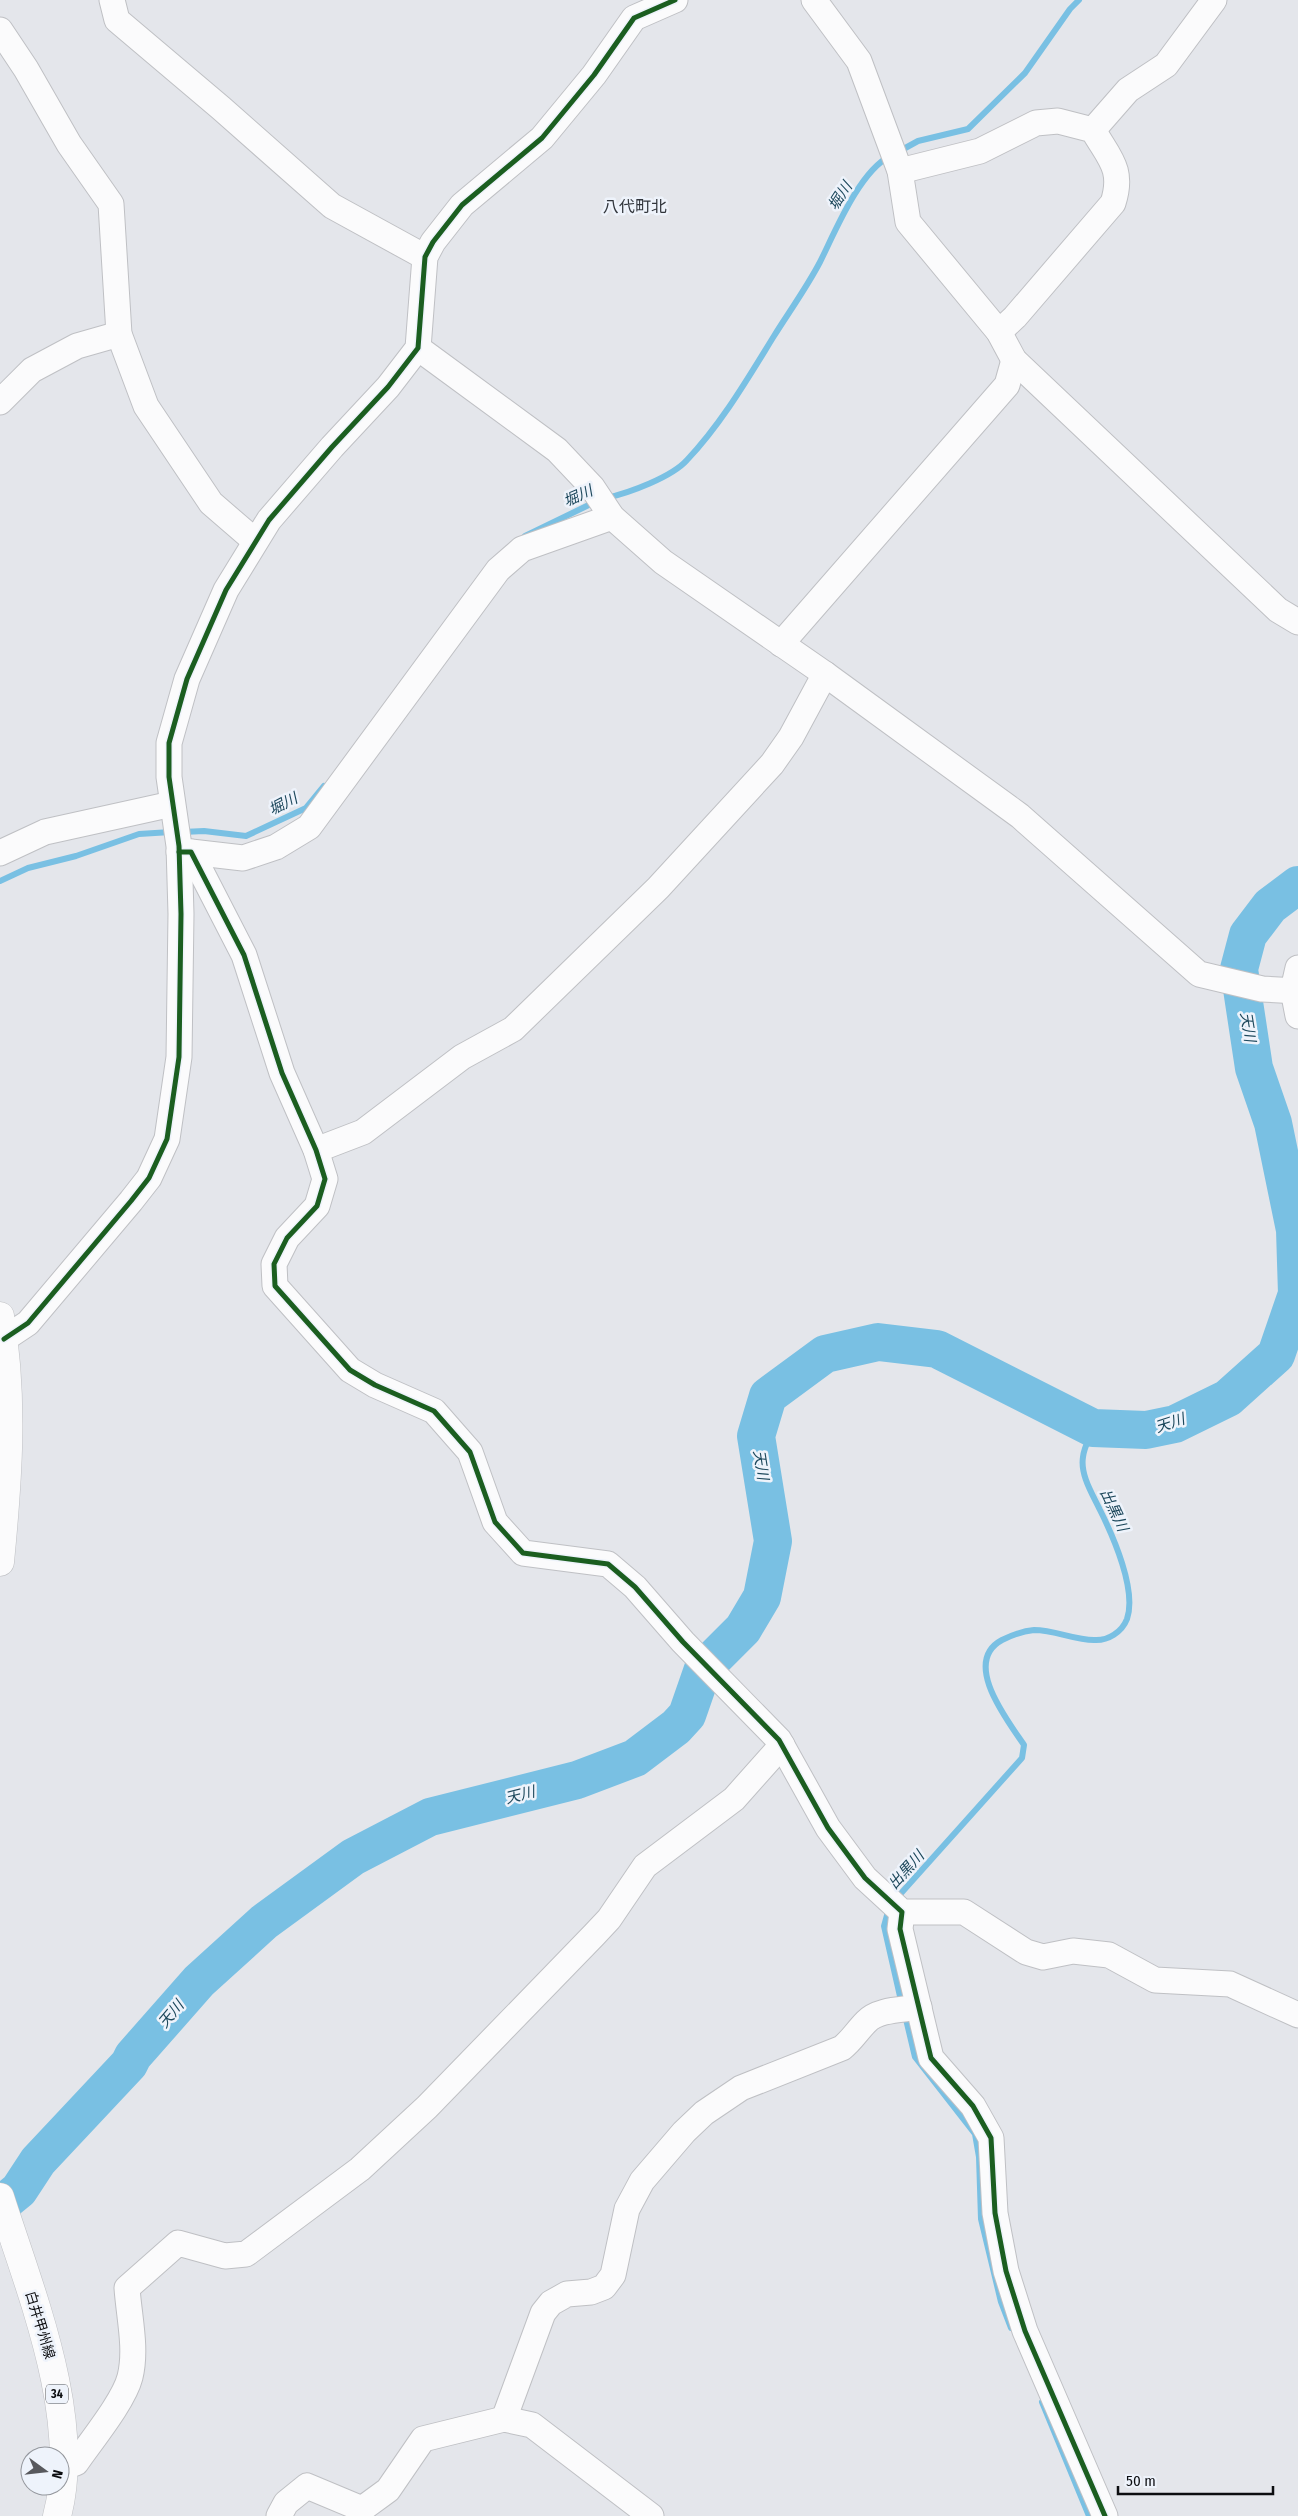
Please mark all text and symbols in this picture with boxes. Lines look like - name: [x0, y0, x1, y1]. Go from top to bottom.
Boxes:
- water label: 堀川: [824, 177, 857, 213]
- district label: 八代町北: [603, 197, 667, 216]
- water label: 堀川: [561, 481, 597, 510]
- water label: 堀川: [266, 788, 302, 819]
- water label: 天川: [1237, 1011, 1260, 1045]
- water label: 天川: [1153, 1409, 1189, 1436]
- water label: 天川: [750, 1449, 773, 1483]
- water label: 出黒川: [1096, 1486, 1133, 1536]
- water label: 天川: [503, 1782, 539, 1807]
- water label: 出黒川: [884, 1846, 929, 1893]
- water label: 天川: [154, 1995, 189, 2031]
- street label: 白井甲州線: [22, 2289, 58, 2361]
- road number: 34: [46, 2384, 68, 2404]
- north arrow: [20, 2446, 70, 2496]
- scale bar: [1118, 2464, 1273, 2496]
- text: N: [48, 2468, 66, 2480]
- text: 50 m: [1126, 2472, 1156, 2490]

